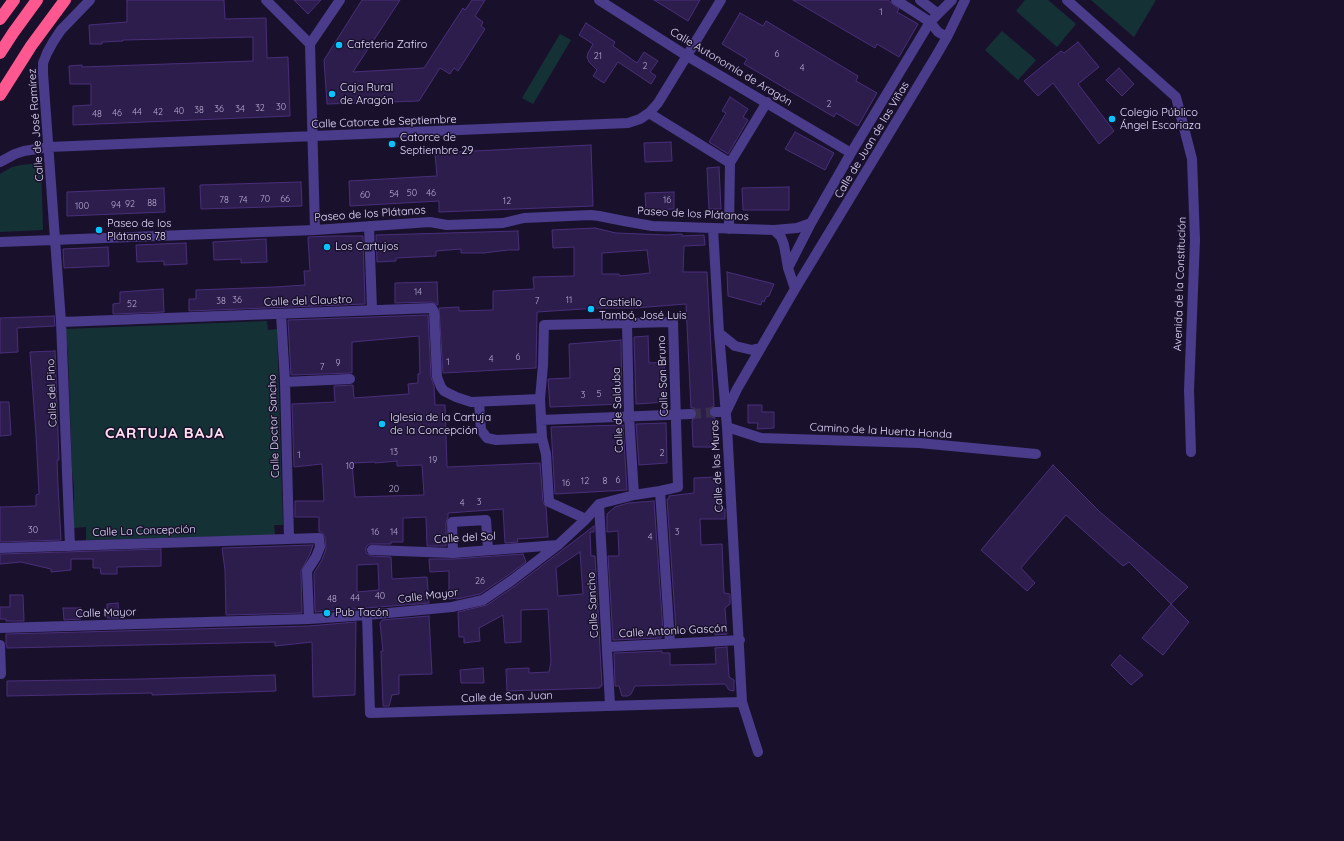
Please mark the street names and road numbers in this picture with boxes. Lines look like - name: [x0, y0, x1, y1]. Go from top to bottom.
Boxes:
- street label: Calle Autonomía de Aragón: [667, 25, 795, 109]
- street label: Calle de José Ramírez: [25, 68, 47, 182]
- street label: Calle de Juan de las Viñas: [832, 79, 912, 201]
- street label: Calle Catorce de Septiembre: [311, 113, 457, 131]
- street label: Paseo de los Plátanos: [314, 204, 426, 224]
- street label: Paseo de los Plátanos: [637, 204, 749, 224]
- street label: Avenida de la Constitución: [1171, 217, 1189, 351]
- street label: Calle del Claustro: [264, 293, 352, 309]
- street label: Calle San Bruno: [655, 335, 671, 417]
- street label: Calle del Pino: [44, 359, 60, 427]
- street label: Calle de Salduba: [610, 367, 626, 453]
- street label: Calle Doctor Sancho: [266, 374, 282, 478]
- street label: Calle de los Muros: [708, 420, 726, 512]
- street label: Camino de la Huerta Honda: [809, 421, 953, 441]
- street label: Calle La Concepción: [92, 523, 196, 539]
- street label: Calle del Sol: [434, 530, 496, 546]
- street label: Calle Sancho: [585, 572, 601, 638]
- street label: Calle Mayor: [397, 586, 459, 606]
- street label: Calle Mayor: [75, 605, 137, 621]
- street label: Calle Antonio Gascón: [618, 622, 728, 640]
- street label: Calle de San Juan: [461, 689, 553, 705]

